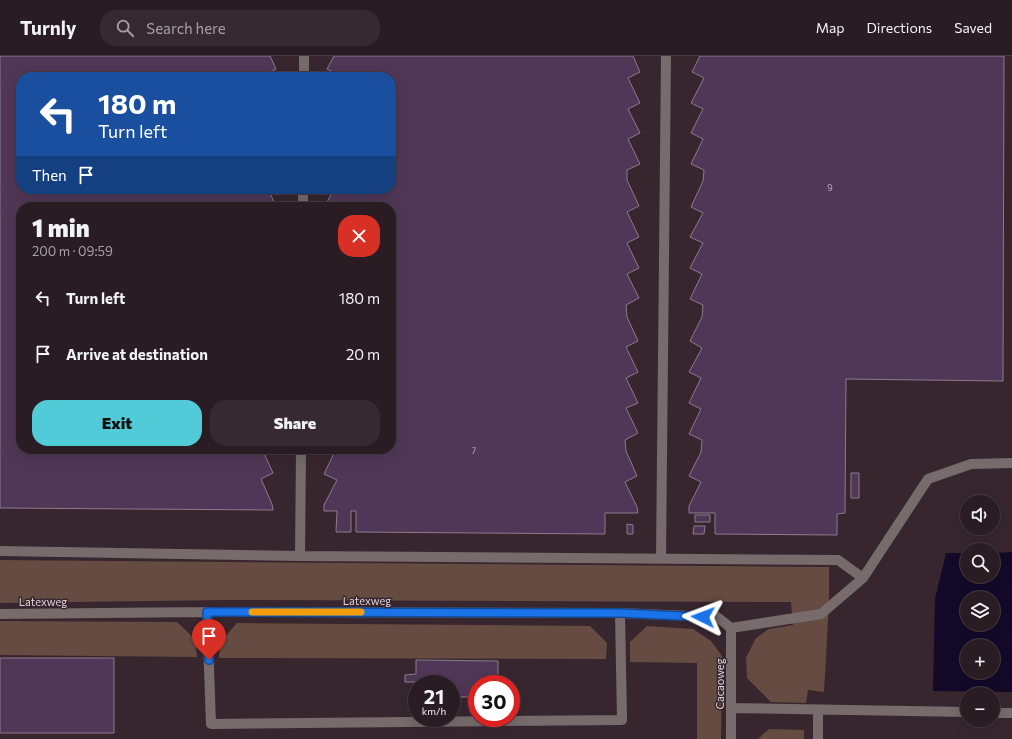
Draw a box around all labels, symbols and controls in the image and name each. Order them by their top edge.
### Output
search box [100,10,380,46]
text: Turnly [20,16,76,39]
icon: search [114,17,136,39]
text: Search here [146,19,226,37]
text: Map [816,19,845,36]
text: Directions [867,19,932,36]
text: Saved [954,19,992,36]
text: 180 m [98,86,176,120]
icon: left [32,88,84,140]
text: Turn left [98,120,167,142]
icon: arrive [75,164,97,186]
text: Then [32,166,67,184]
house number: 9 [827,182,833,193]
text: 1 min [32,213,90,242]
button: close [338,215,380,257]
text: 200 m · 09:59 [32,243,113,259]
icon: left [32,287,54,309]
text: Turn left [66,289,125,307]
text: 180 m [339,289,380,307]
icon: arrive [32,343,54,365]
text: Arrive at destination [66,345,208,363]
text: 20 m [346,345,380,363]
button: Exit [32,400,202,446]
button: Share [210,400,380,446]
house number: 7 [472,445,477,456]
map controls [960,495,1000,727]
button: sound [960,495,1000,535]
button: search [960,543,1000,583]
button: layers [960,591,1000,631]
street label: Latexweg [343,594,391,607]
street label: Latexweg [19,595,67,608]
position arrow [682,596,724,638]
pin [192,619,226,660]
icon: arrive [198,625,220,647]
button: + [960,639,1000,679]
street label: Cacaoweg [713,658,726,710]
speed limit sign: 30 [468,675,520,727]
text: 21 [424,684,444,708]
button: − [960,687,1000,727]
text: km/h [422,705,446,717]

